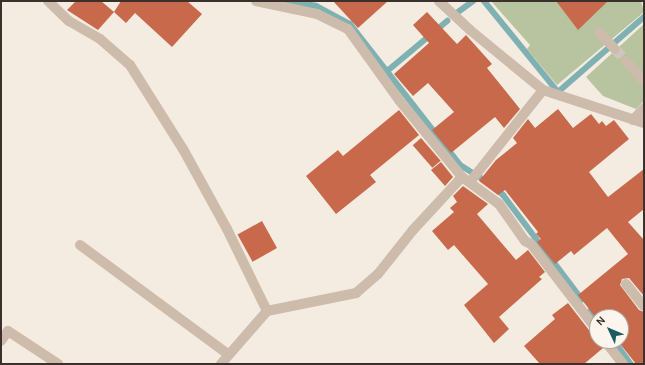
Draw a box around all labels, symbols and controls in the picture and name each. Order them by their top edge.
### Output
north arrow [589,309,629,349]
text: N [593,314,608,328]

